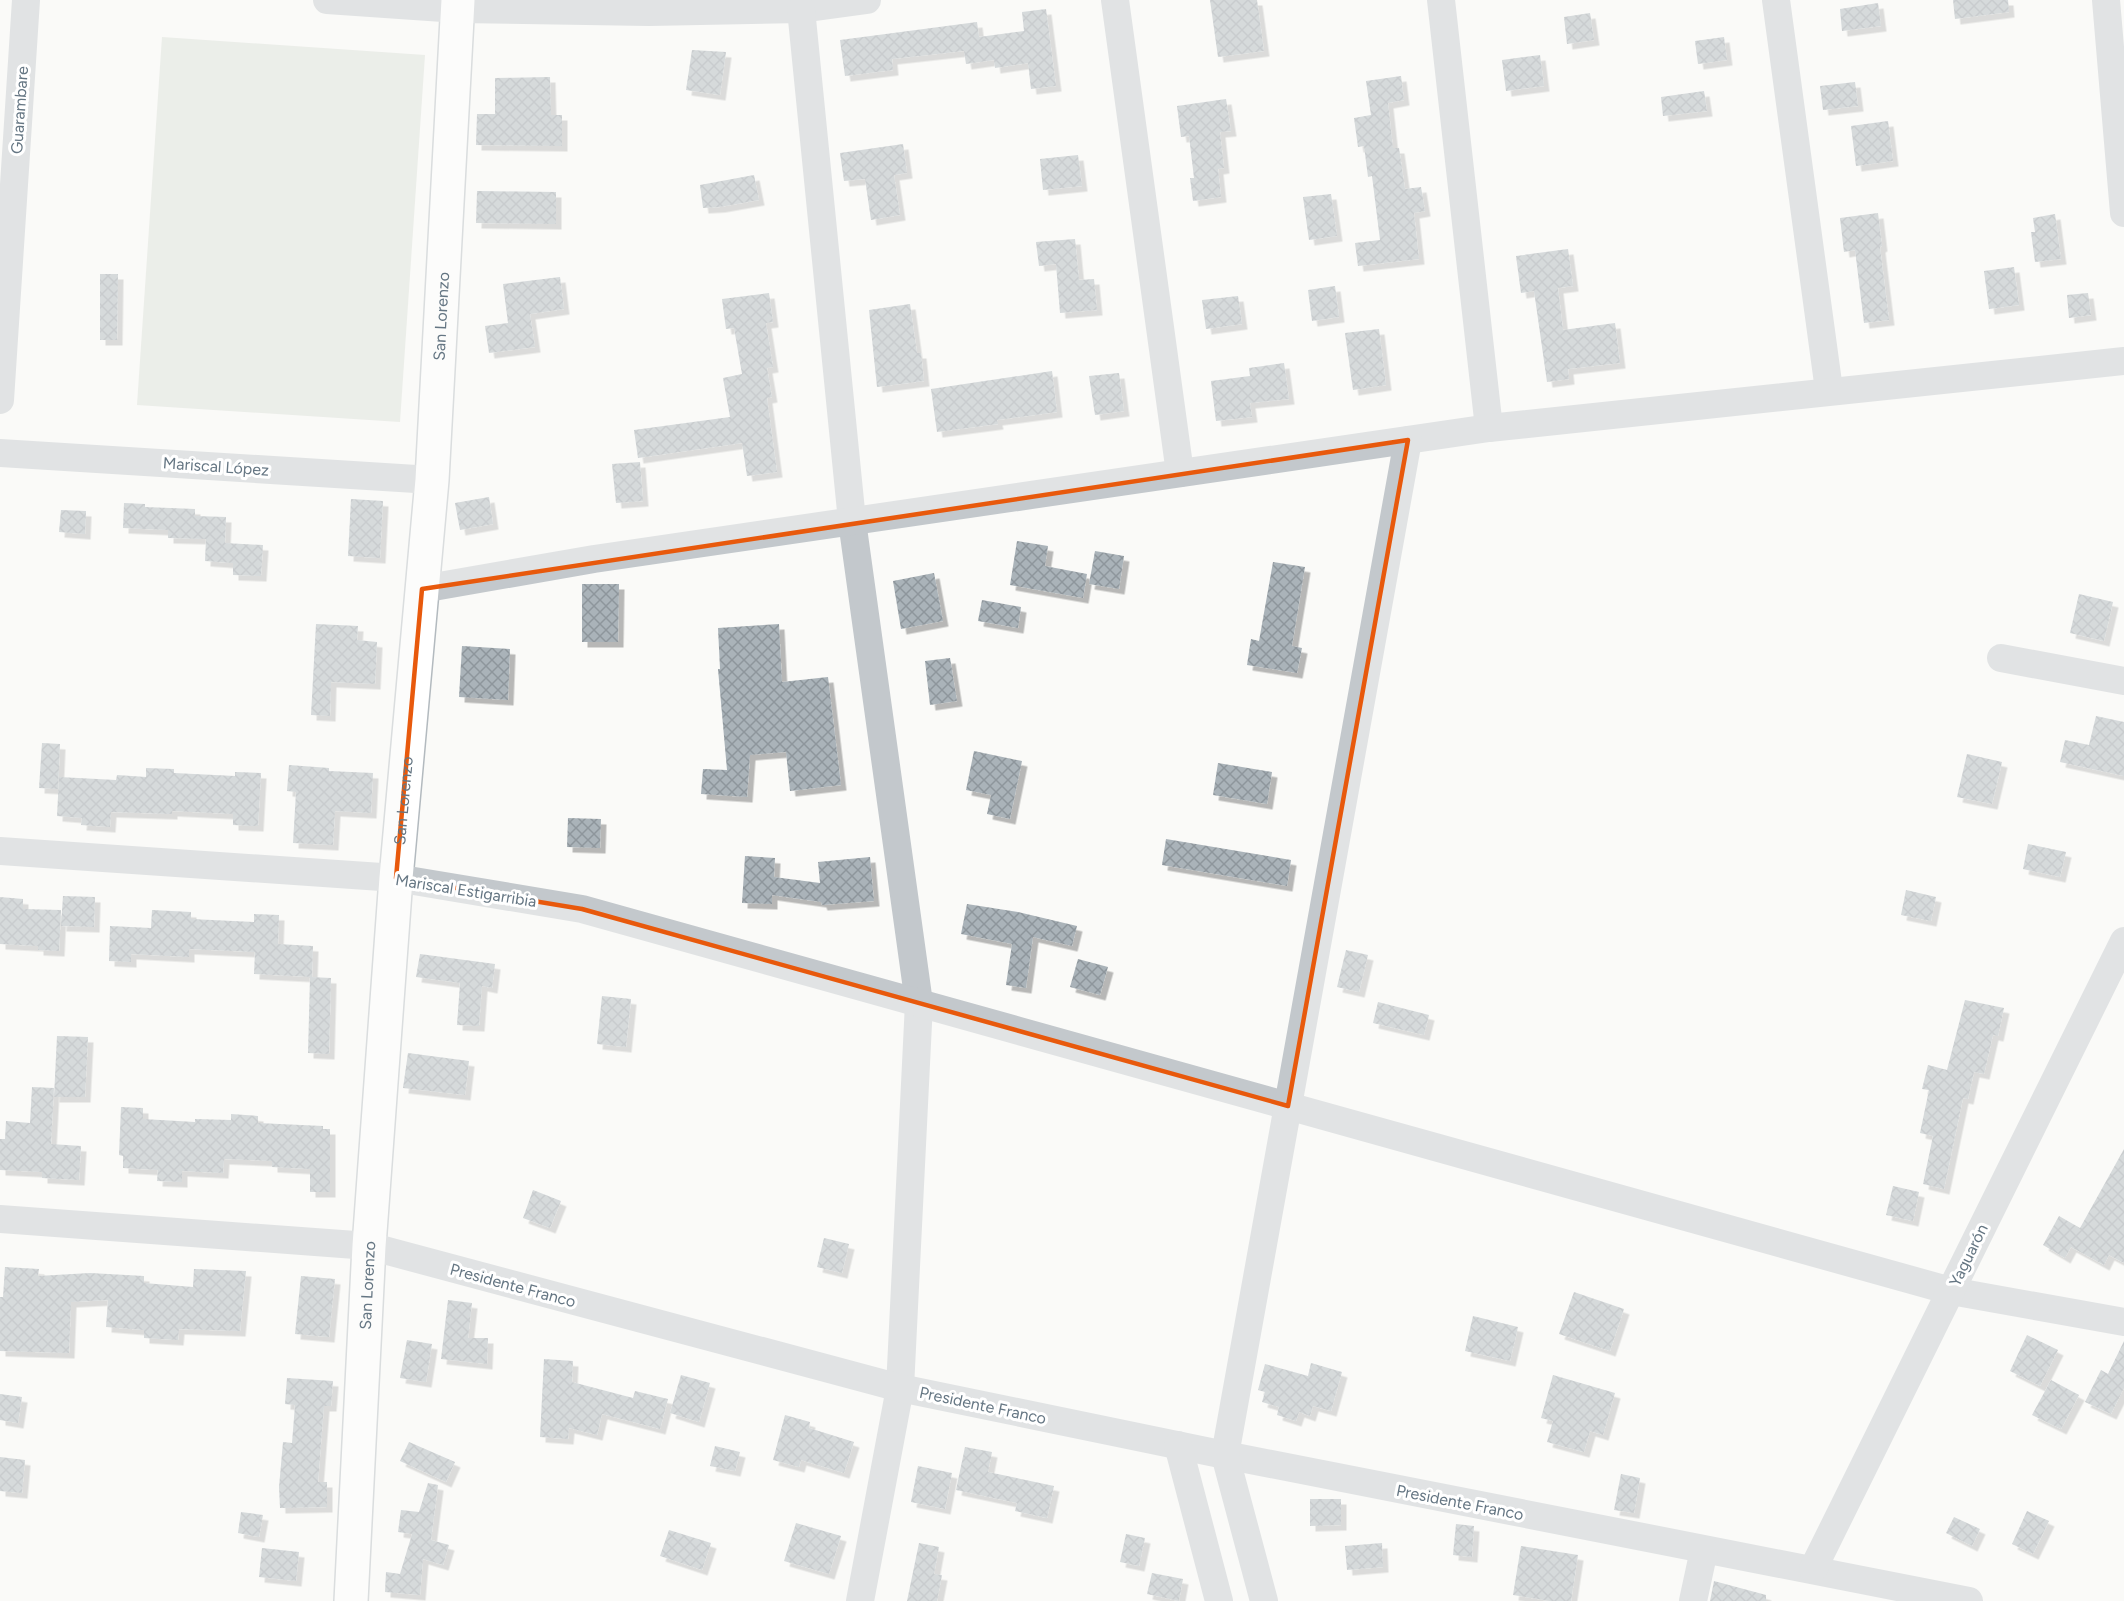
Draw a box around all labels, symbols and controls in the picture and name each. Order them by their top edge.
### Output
street label: Guarambare [7,65,32,155]
street label: San Lorenzo [429,272,453,361]
street label: Mariscal López [162,453,270,480]
street label: San Lorenzo [390,756,417,846]
street label: Mariscal Estigarribia [394,870,538,911]
street label: Yaguarón [1945,1221,1992,1289]
street label: San Lorenzo [356,1240,379,1330]
street label: Presidente Franco [448,1260,578,1311]
street label: Presidente Franco [918,1383,1048,1428]
street label: Presidente Franco [1395,1481,1525,1524]

